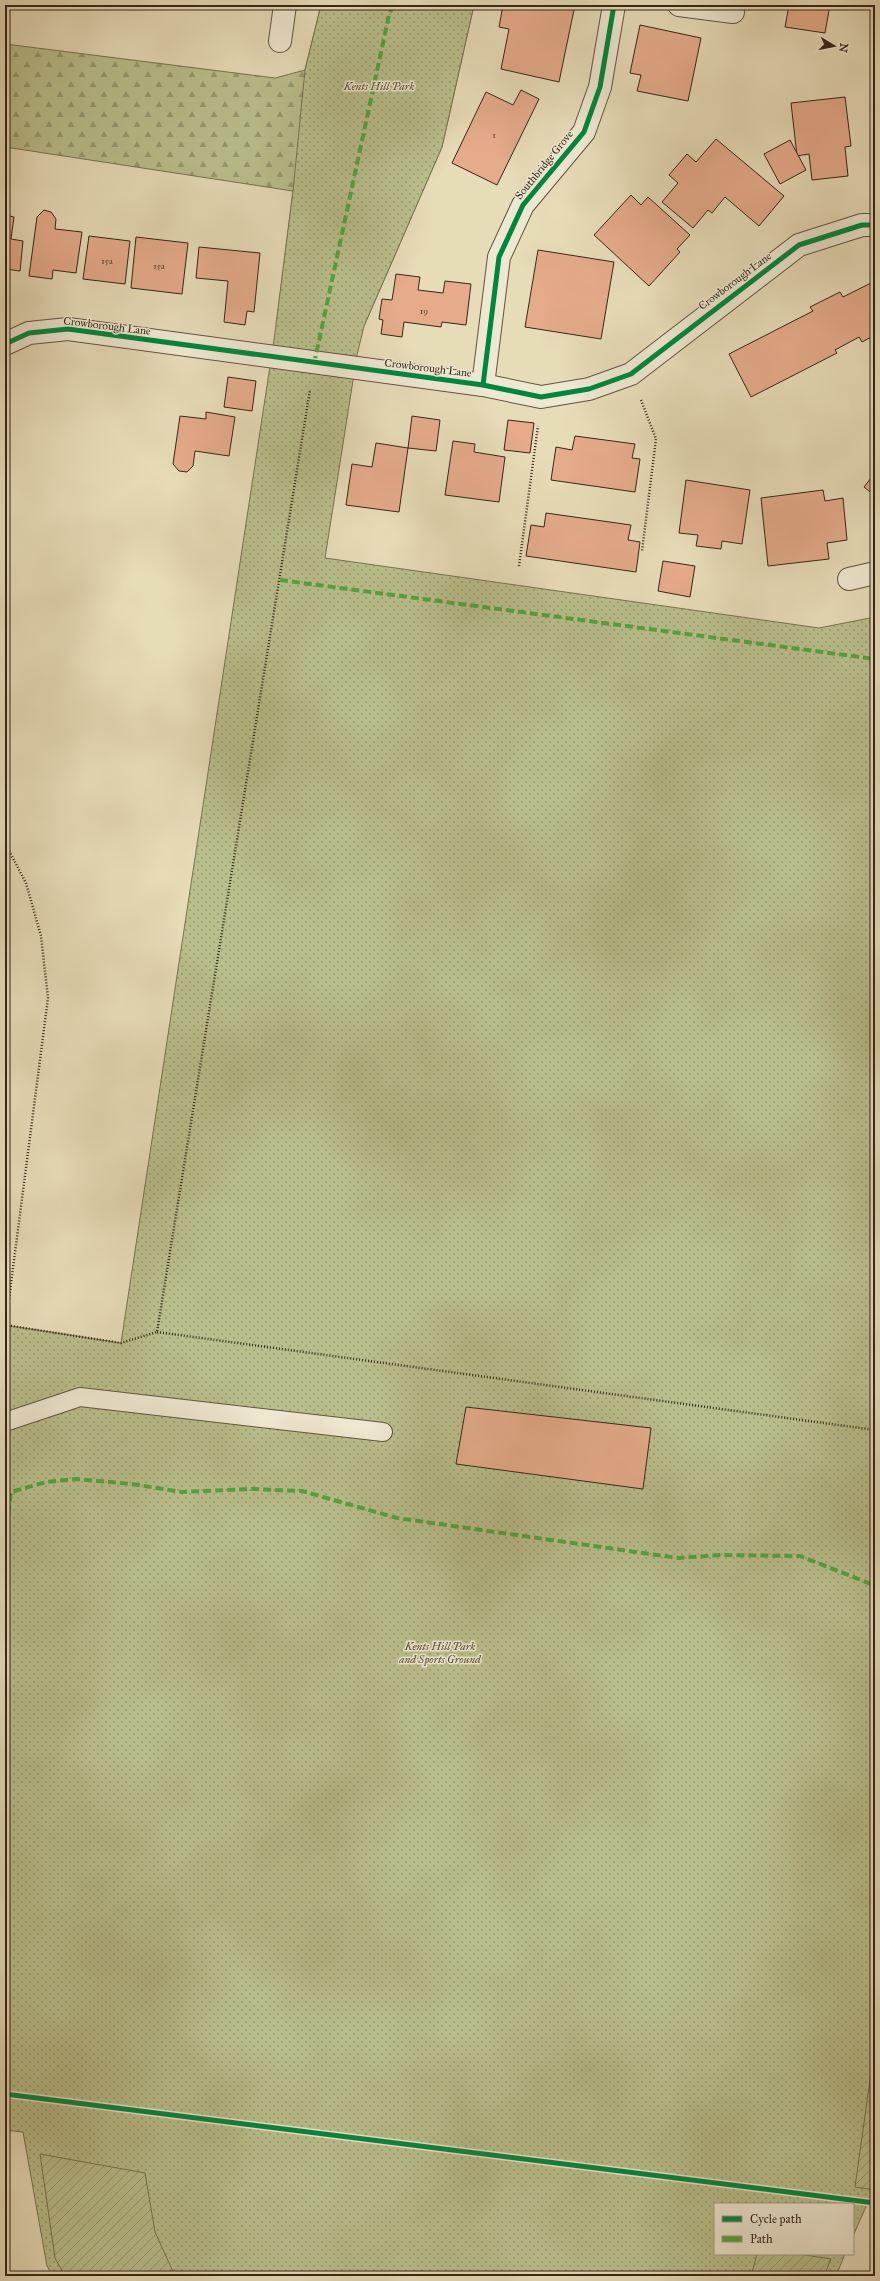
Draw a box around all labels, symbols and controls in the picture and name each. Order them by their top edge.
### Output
north arrow [814,26,854,66]
text: N [836,42,851,54]
park label: Kents Hill Park [343,80,414,93]
street label: Southbridge Grove [512,127,576,202]
house number: 1 [492,129,496,140]
street label: Crowborough Lane [696,249,774,313]
house number: 15a [101,255,113,266]
house number: 15a [153,260,165,271]
house number: 19 [420,305,428,316]
street label: Crowborough Lane [63,314,152,338]
street label: Crowborough Lane [384,356,473,380]
park label: Kents Hill Park and Sports Ground [398,1640,482,1667]
legend [714,2203,854,2255]
text: Cycle path [750,2212,802,2226]
text: Path [750,2232,773,2246]

